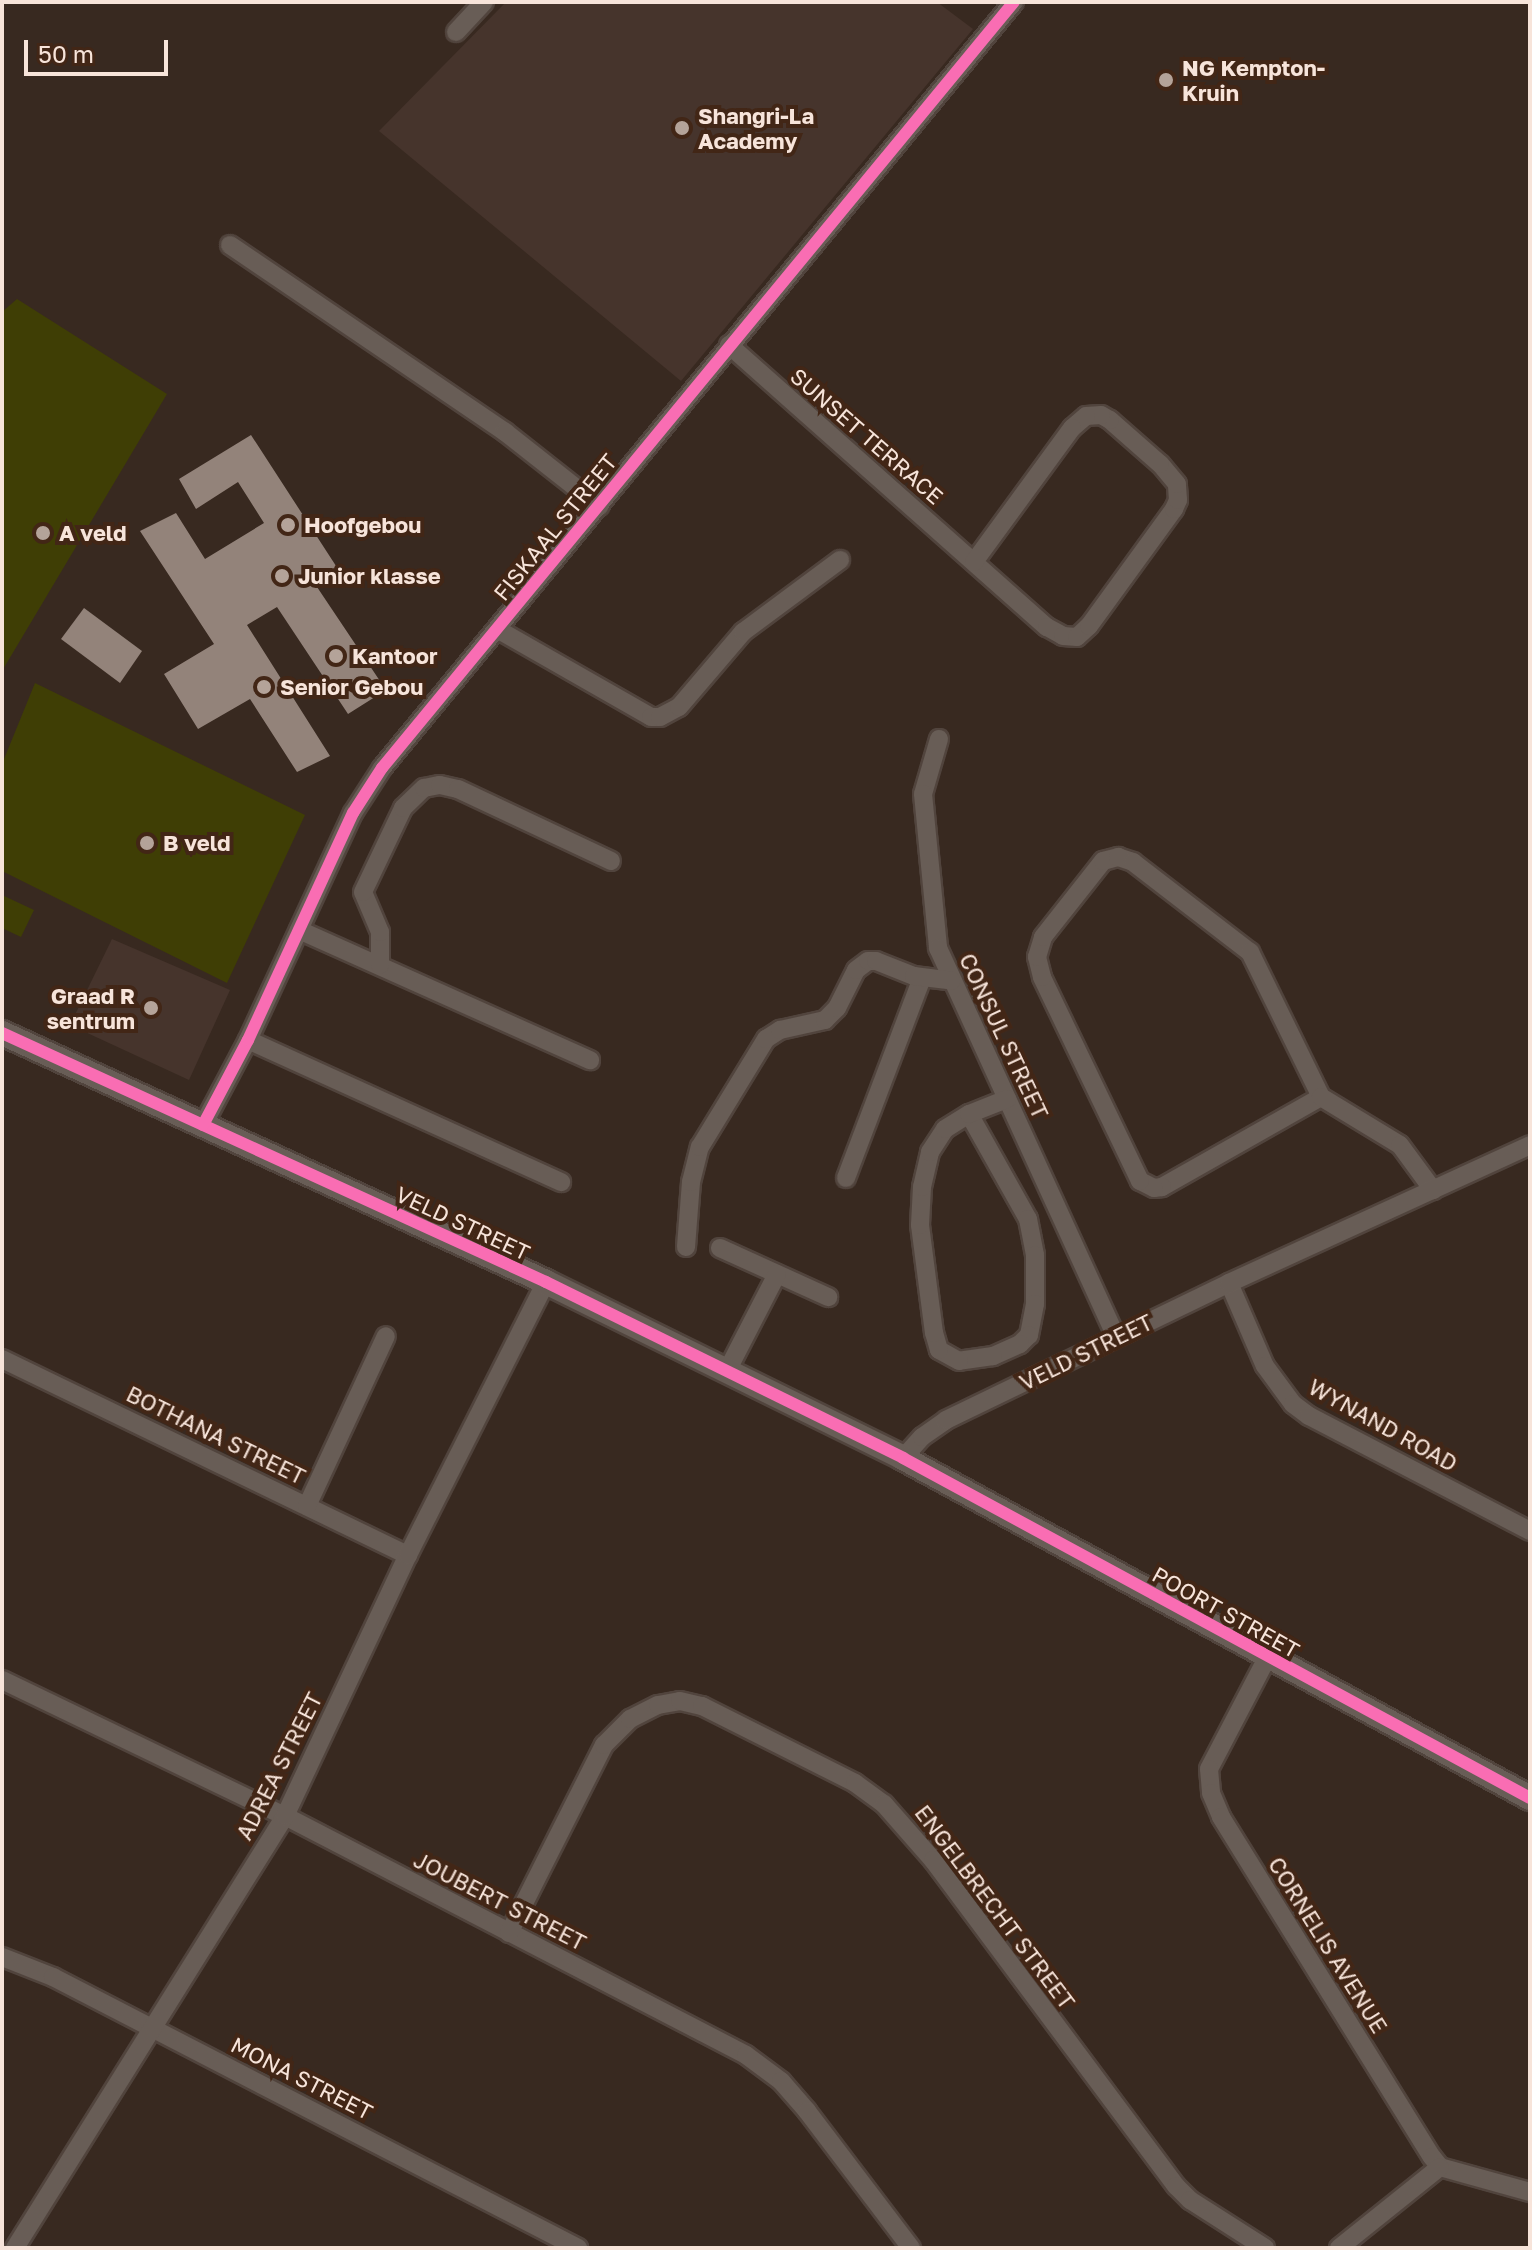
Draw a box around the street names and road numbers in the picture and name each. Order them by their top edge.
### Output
street label: SUNSET TERRACE [785,363,949,509]
street label: FISKAAL STREET [488,448,622,606]
street label: CONSUL STREET [954,949,1054,1123]
street label: VELD STREET [392,1180,534,1266]
street label: VELD STREET [1015,1308,1157,1396]
street label: WYNAND ROAD [1304,1373,1462,1477]
street label: BOTHANA STREET [122,1380,310,1490]
street label: POORT STREET [1148,1561,1304,1663]
street label: ADREA STREET [230,1688,328,1844]
street label: ENGELBRECHT STREET [910,1800,1080,2014]
street label: JOUBERT STREET [409,1846,591,1956]
street label: CORNELIS AVENUE [1263,1852,1393,2038]
street label: MONA STREET [227,2031,377,2125]

